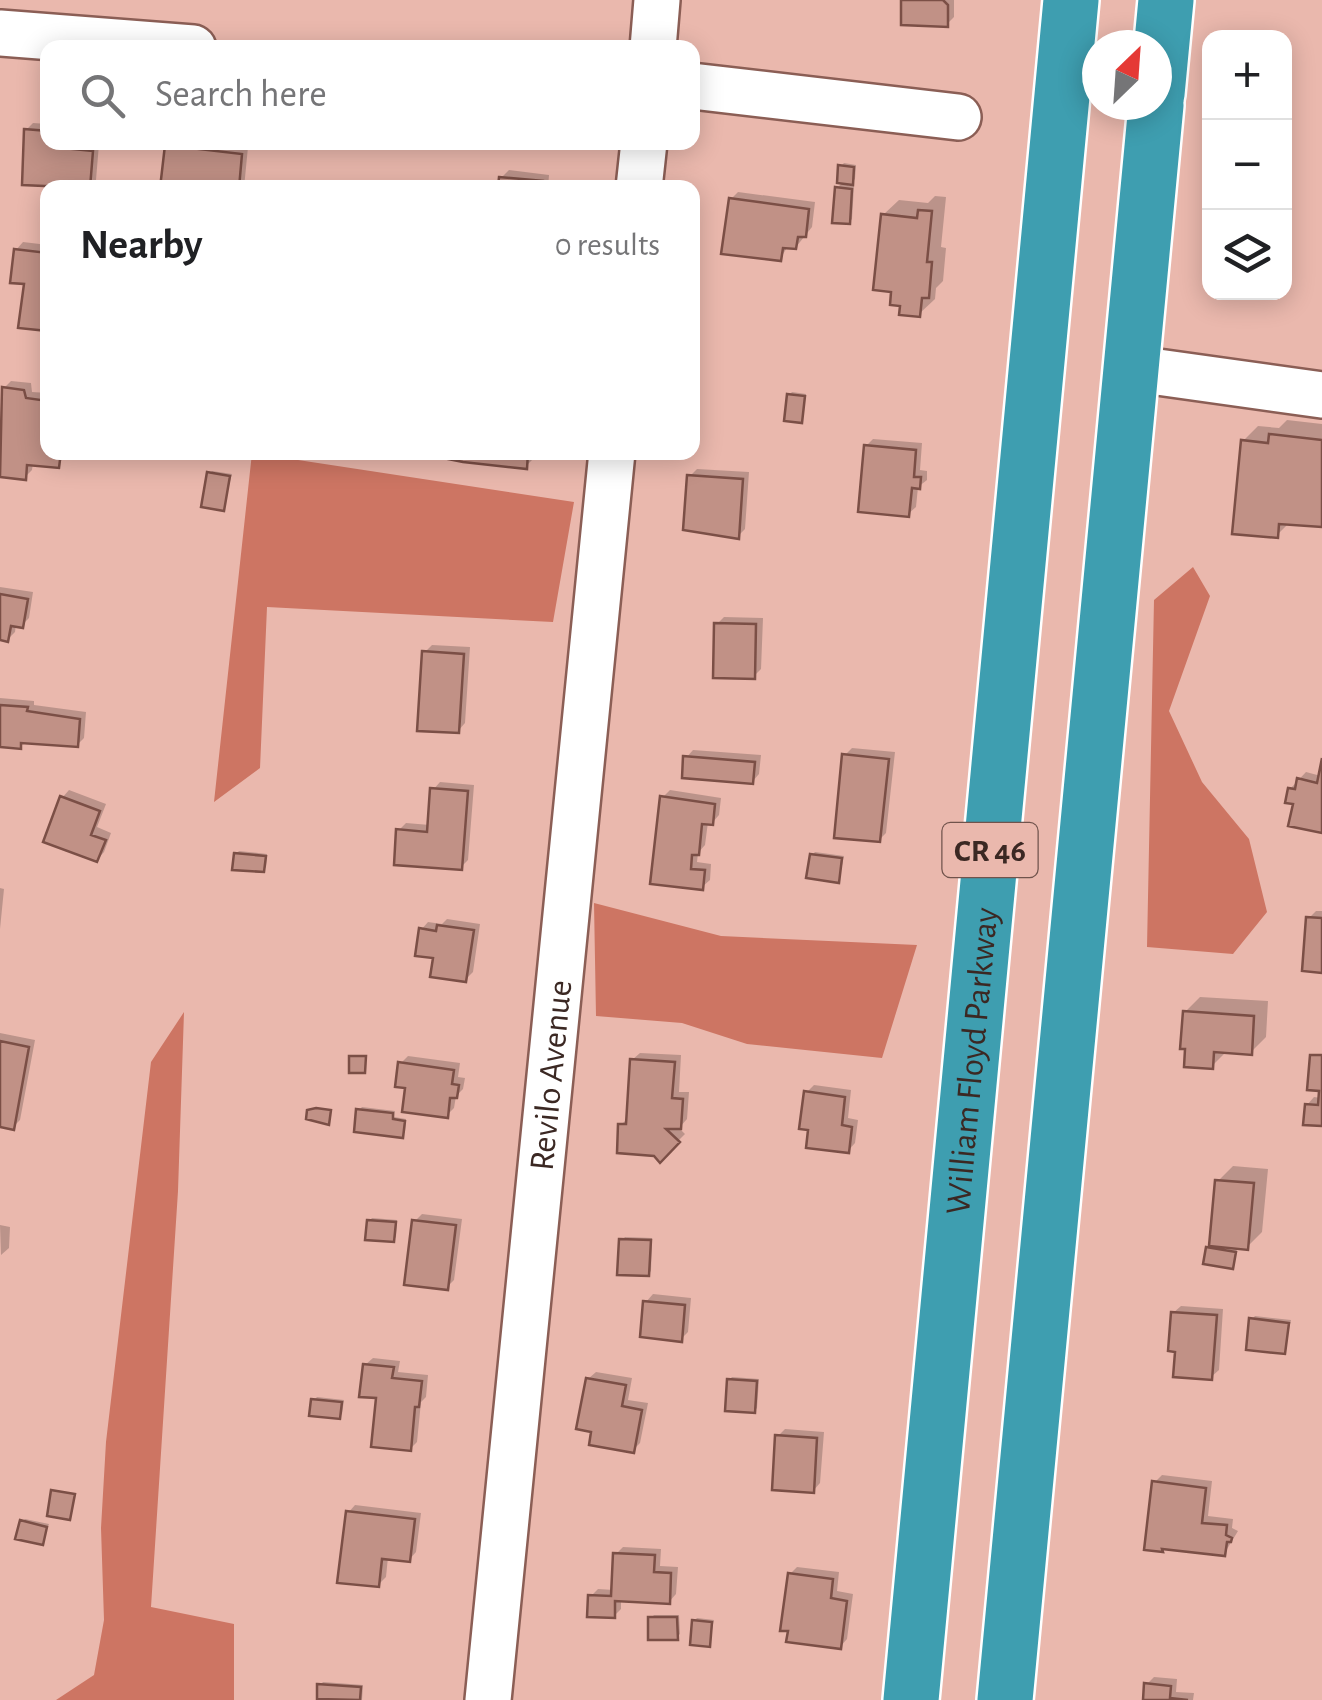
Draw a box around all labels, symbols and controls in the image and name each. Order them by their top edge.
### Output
north arrow [1082,30,1172,120]
map controls [1202,30,1292,300]
button: + [1202,30,1292,120]
search box [40,40,700,150]
icon: search [75,68,130,123]
text: Search here [155,76,327,114]
button: − [1202,120,1292,210]
button: layers [1202,210,1292,300]
text: Nearby [80,224,203,266]
text: 0 results [555,229,660,261]
road number: CR 46 [942,823,1038,877]
street label: William Floyd Parkway [941,906,1005,1216]
street label: Revilo Avenue [525,978,578,1172]

